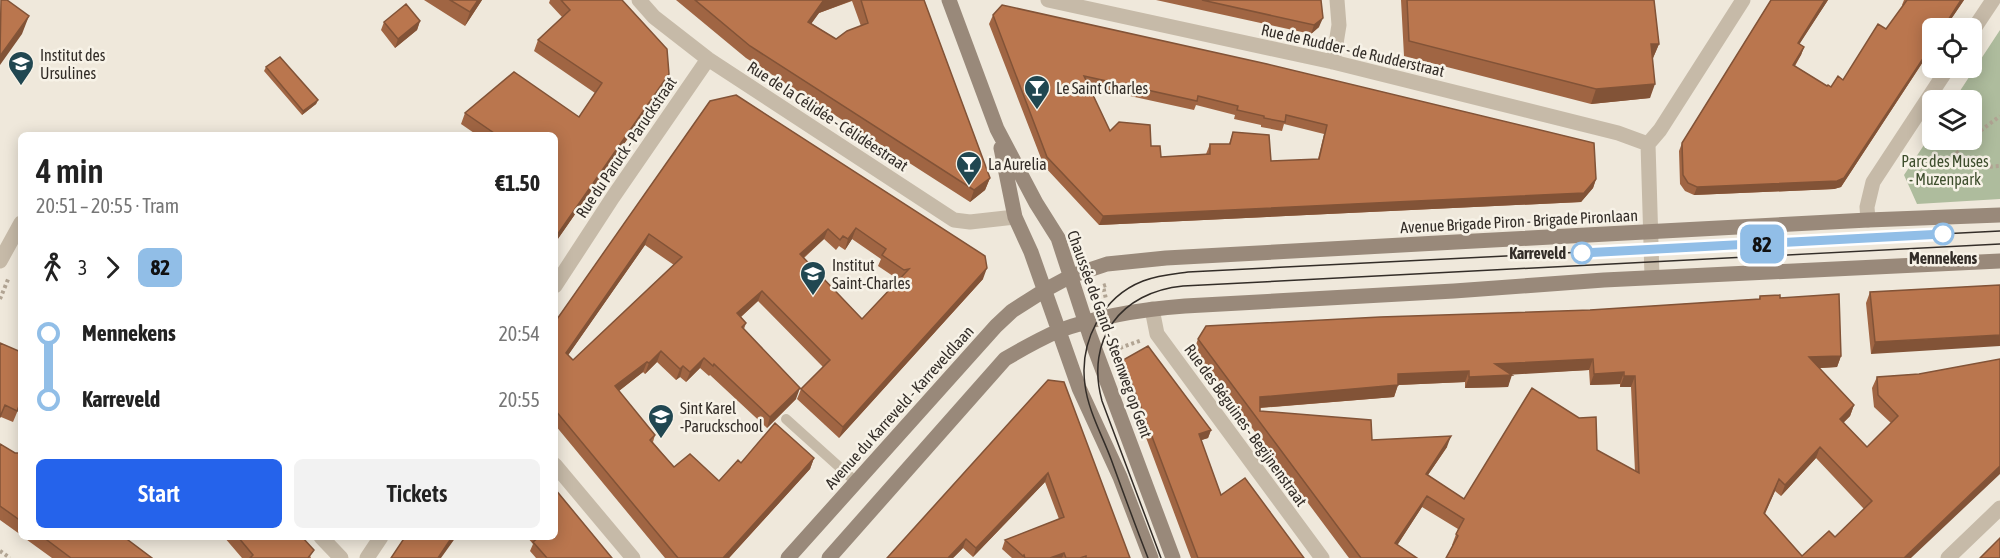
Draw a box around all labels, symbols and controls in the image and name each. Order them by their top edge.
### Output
map controls [1922,18,1982,150]
button: locate [1922,18,1982,78]
street label: Rue de Rudder - de Rudderstraat [1260,20,1447,80]
place label: Institut des Ursulines [40,46,106,82]
school or university icon: Institut des Ursulines [6,49,36,87]
street label: Rue de la Célidée - Célidéestraat [744,57,912,175]
street label: Rue du Paruck - Paruckstraat [572,73,680,221]
bar icon: Le Saint Charles [1022,73,1052,111]
place label: Le Saint Charles [1056,79,1149,97]
button: layers [1922,90,1982,150]
bar icon: La Aurelia [954,149,984,187]
text: 4 min [36,152,103,190]
park label: Parc des Muses - Muzenpark [1901,152,1989,189]
place label: La Aurelia [988,155,1047,173]
text: €1.50 [495,170,540,196]
text: 20:51 – 20:55 · Tram [36,194,179,217]
street label: Avenue Brigade Piron - Brigade Pironlaan [1400,206,1638,237]
marker: Mennekens [1932,223,1954,245]
line badge: 82 [1735,224,1789,264]
street label: Chaussée de Gand - Steenweg op Gent [1063,228,1156,441]
text: 82 [1752,232,1772,256]
marker: Karreveld [1571,242,1593,264]
place label: Karreveld [1509,244,1566,262]
place label: Mennekens [1909,249,1977,267]
icon: walk [36,251,69,284]
icon: forward [96,251,129,284]
text: 82 [150,255,170,279]
text: 3 [78,256,87,279]
place label: Institut Saint-Charles [832,256,911,292]
school or university icon: Institut Saint-Charles [798,259,828,297]
text: Mennekens [82,320,176,346]
text: 20:54 [498,322,540,345]
street label: Avenue du Karreveld - Karreveldlaan [821,322,977,492]
street label: Rue des Béguines - Begijnenstraat [1180,340,1311,511]
text: Karreveld [82,386,160,412]
text: 20:55 [498,388,540,411]
place label: Sint Karel -Paruckschool [680,399,764,435]
school or university icon: Sint Karel -Paruckschool [646,402,676,440]
button: Start [36,459,282,528]
button: Tickets [294,459,540,528]

